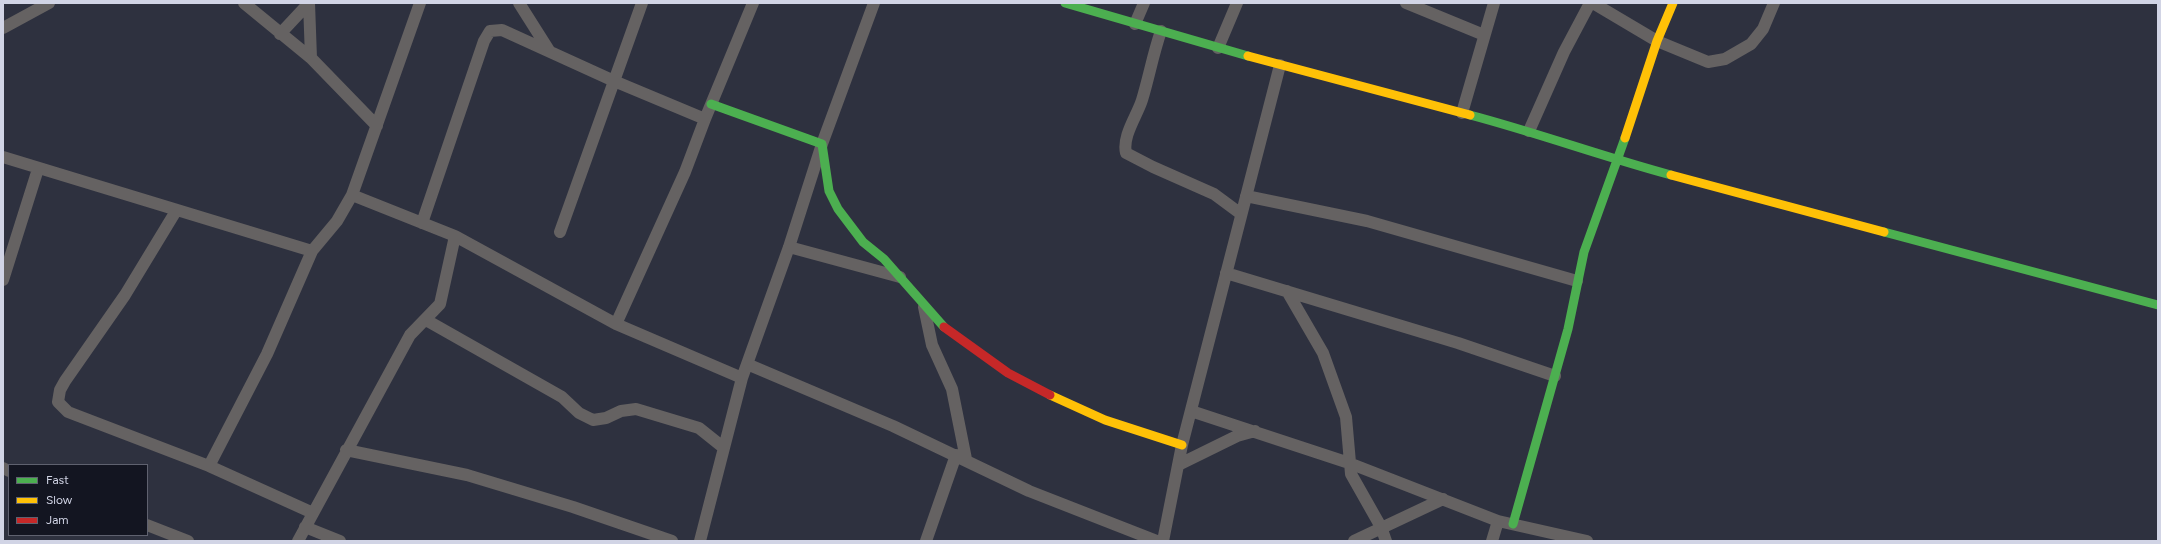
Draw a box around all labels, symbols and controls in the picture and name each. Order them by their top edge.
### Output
legend [8,464,148,536]
text: Fast [46,473,69,487]
text: Slow [46,493,72,507]
text: Jam [46,513,69,527]

